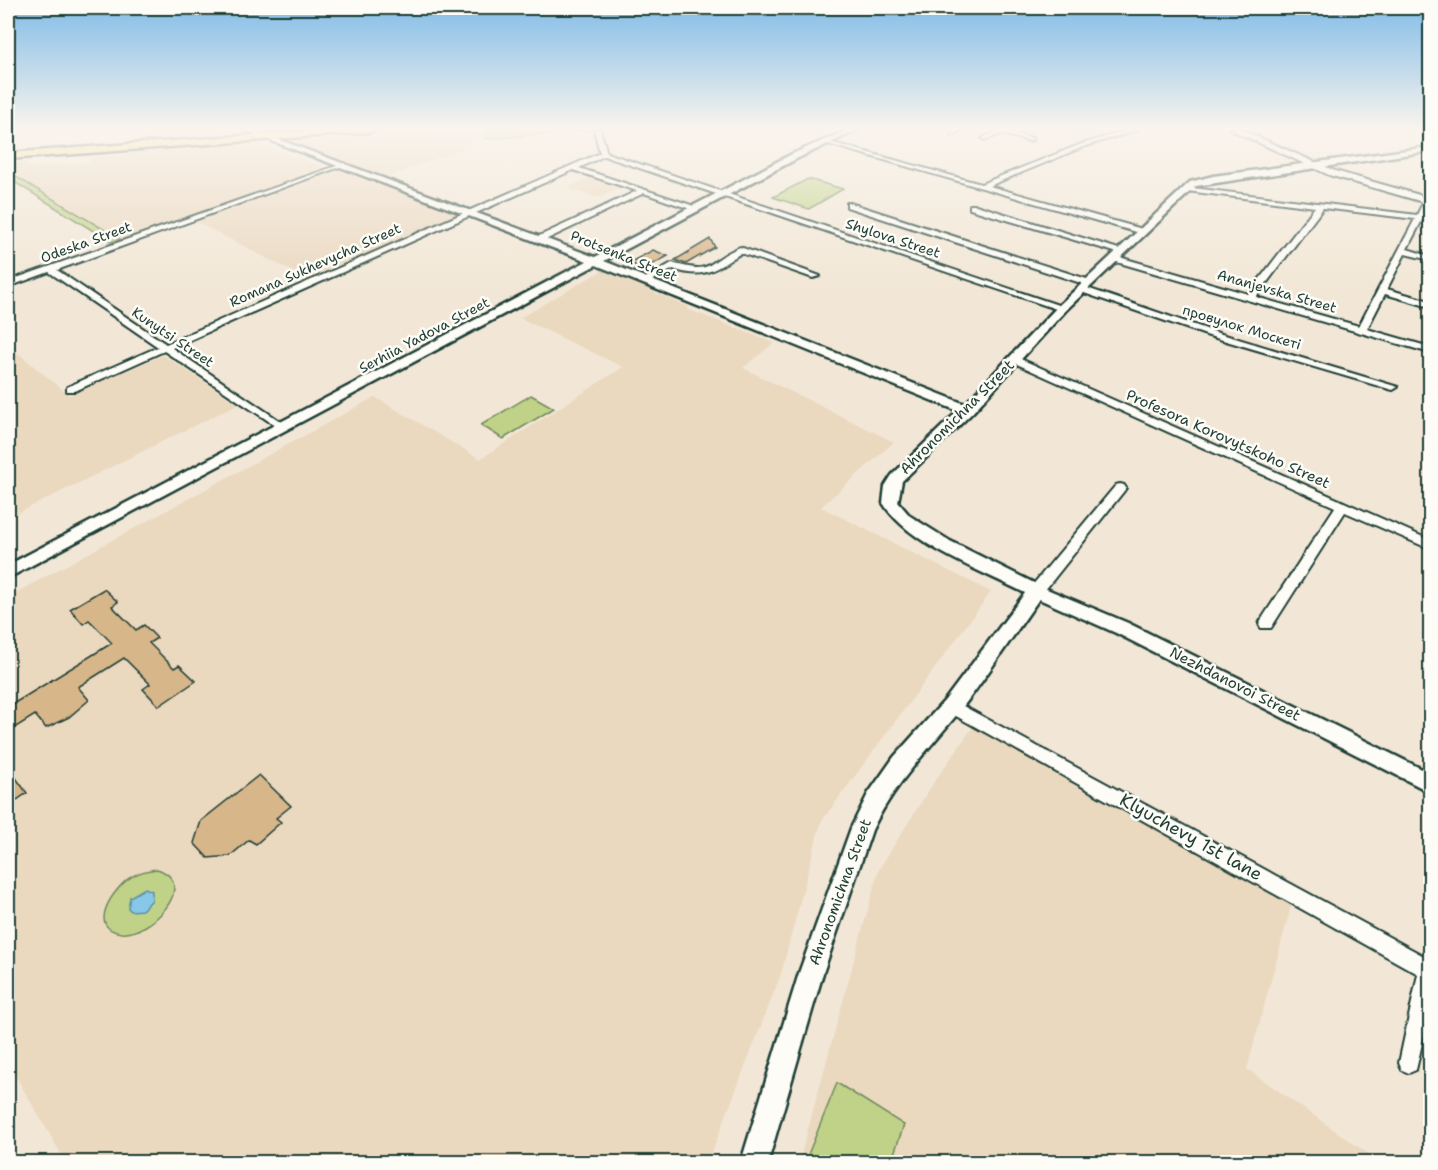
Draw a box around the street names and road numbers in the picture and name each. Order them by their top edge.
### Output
street label: Shylova Street [843,214,943,262]
street label: Odeska Street [38,217,134,267]
street label: Romana Sukhevycha Street [227,219,403,311]
street label: Protsenka Street [568,226,680,286]
street label: Ananjevska Street [1215,265,1339,317]
street label: Serhiia Yadova Street [356,293,492,377]
street label: провулок Москеті [1181,300,1303,354]
street label: Kunytsi Street [128,303,218,371]
street label: Ahronomichna Street [895,355,1019,479]
street label: Profesora Korovytskoho Street [1123,385,1333,493]
street label: Nezhdanovoi Street [1166,642,1304,726]
street label: Klyuchevy 1st lane [1115,788,1267,886]
street label: Ahronomichna Street [804,816,876,968]

